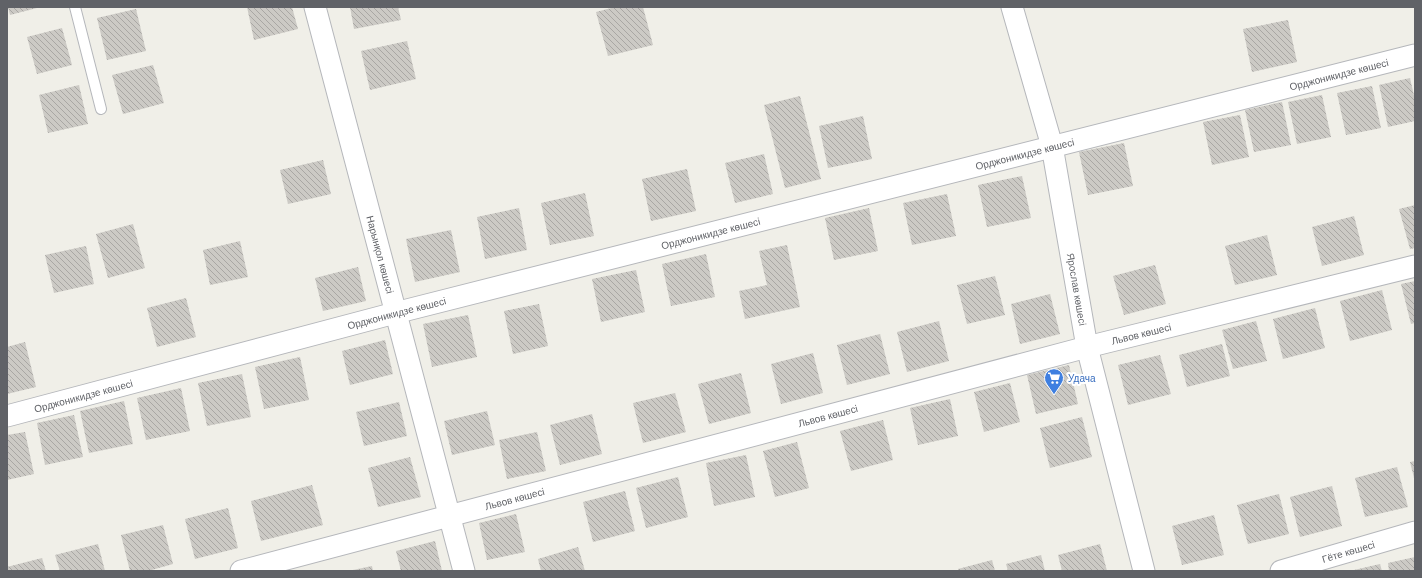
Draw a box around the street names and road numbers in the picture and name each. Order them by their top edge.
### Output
street label: Орджоникидзе көшесі [1288,55,1390,93]
street label: Орджоникидзе көшесі [974,135,1076,172]
street label: Нарынқол көшесі [364,214,397,295]
street label: Орджоникидзе көшесі [660,214,761,252]
street label: Ярослав көшесі [1064,252,1090,327]
street label: Орджоникидзе көшесі [346,294,447,332]
street label: Львов көшесі [1110,320,1173,347]
street label: Орджоникидзе көшесі [33,376,134,415]
street label: Львов көшесі [796,402,859,430]
street label: Львов көшесі [483,484,546,513]
street label: Гёте көшесі [1320,538,1376,565]

